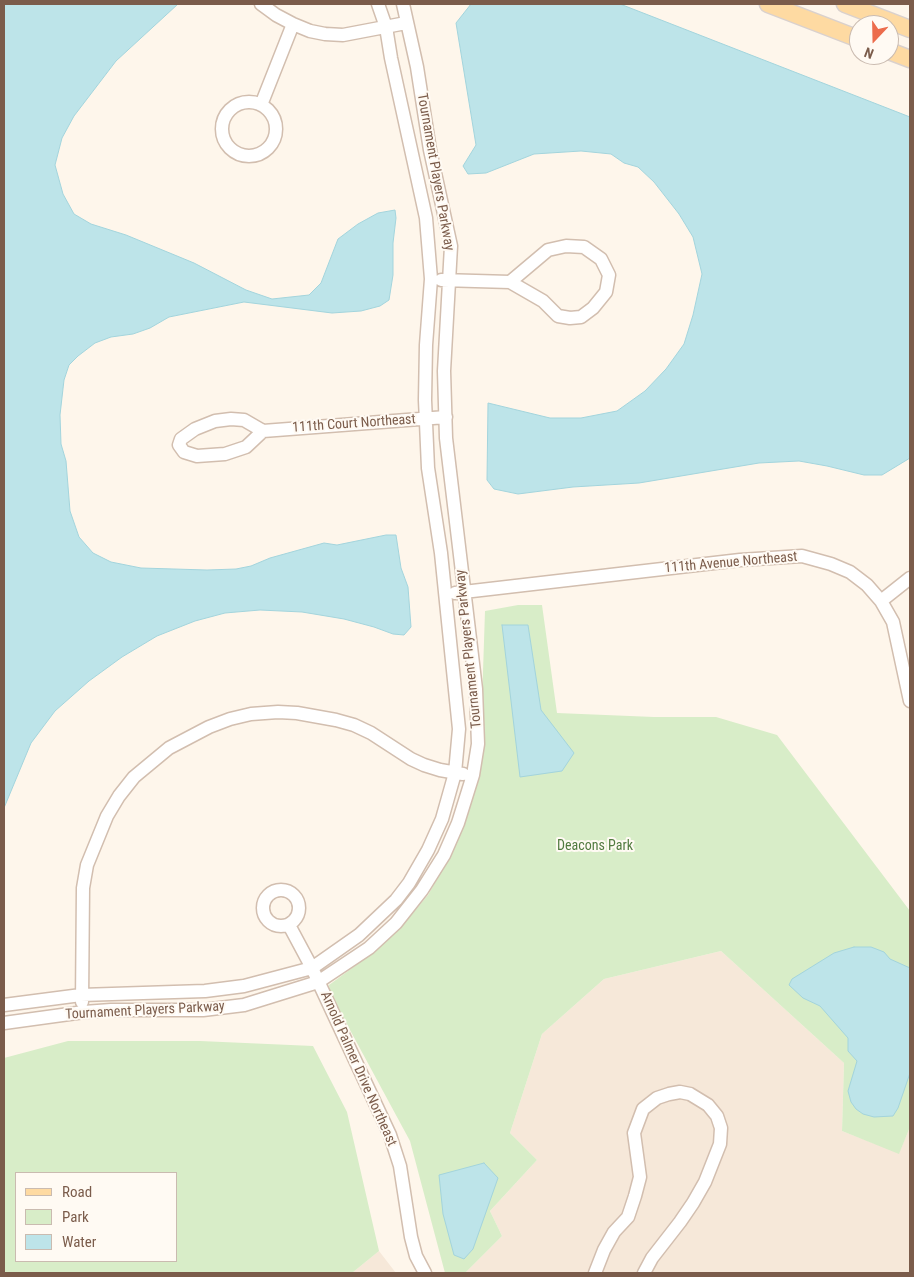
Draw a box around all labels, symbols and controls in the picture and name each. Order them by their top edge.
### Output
north arrow [849,15,899,65]
text: N [862,44,876,62]
street label: Tournament Players Parkway [413,92,457,252]
street label: 111th Court Northeast [292,411,416,437]
street label: 111th Avenue Northeast [664,549,798,577]
street label: Tournament Players Parkway [452,569,486,729]
park label: Deacons Park [557,838,633,854]
street label: Arnold Palmer Drive Northeast [316,989,400,1149]
street label: Tournament Players Parkway [65,998,225,1024]
legend [15,1172,178,1262]
text: Road [62,1183,92,1201]
text: Park [62,1208,89,1226]
text: Water [62,1233,96,1251]

